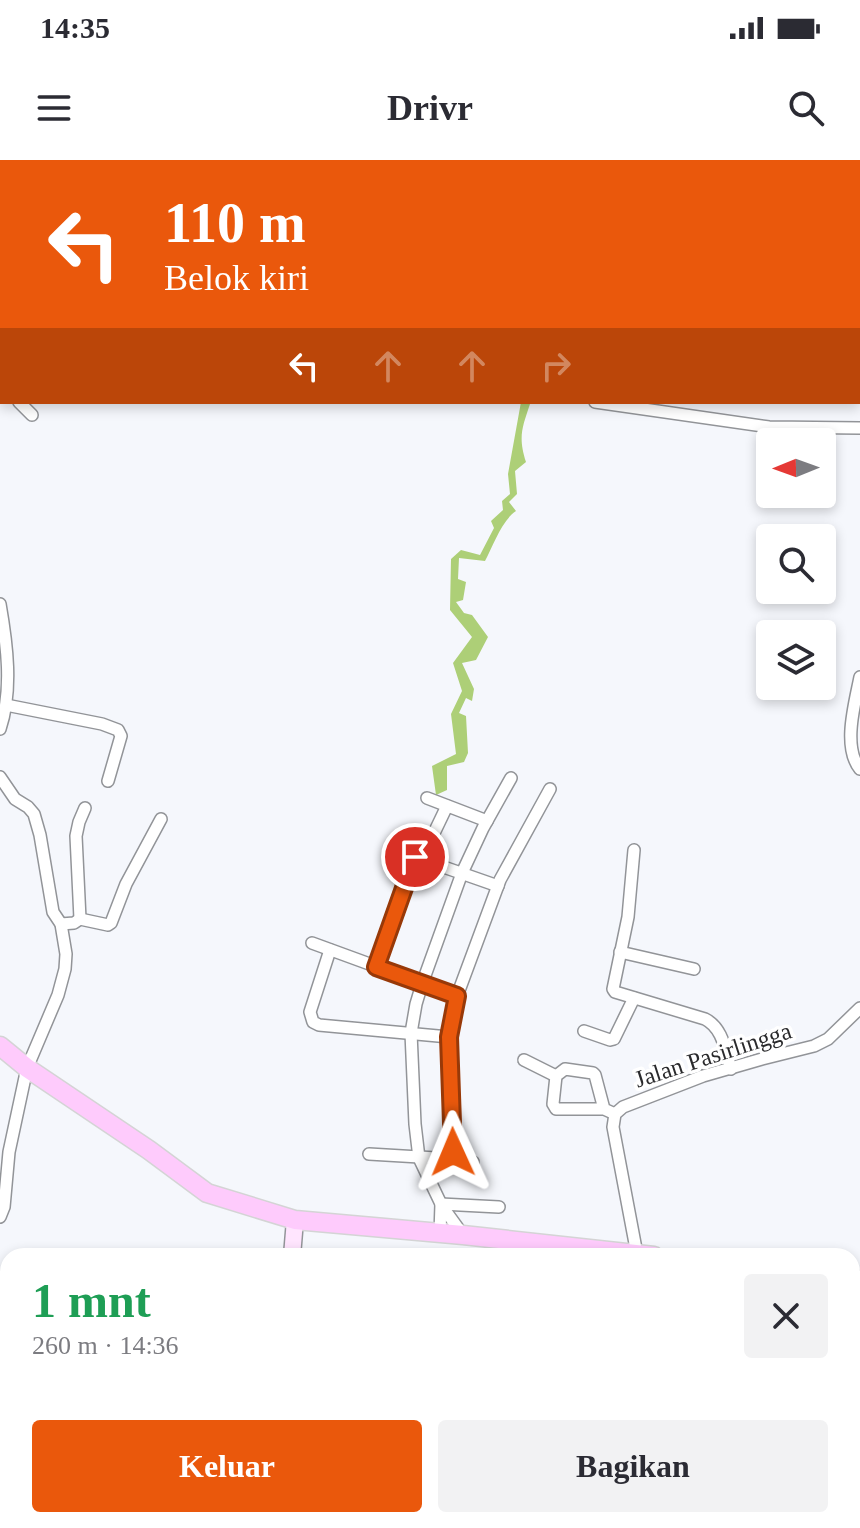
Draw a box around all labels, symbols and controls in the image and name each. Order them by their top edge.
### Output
text: 14:35 [40,11,110,44]
icon: menu [32,86,76,130]
icon: search [784,86,828,130]
text: Drivr [387,88,473,128]
icon: left [32,192,136,296]
text: 110 m [164,192,306,254]
text: Belok kiri [164,258,309,298]
icon: left [282,344,326,388]
icon: ahead [366,344,410,388]
icon: ahead [450,344,494,388]
icon: right [534,344,578,388]
north arrow [756,428,836,508]
map controls [756,428,836,700]
button: search [756,524,836,604]
button: layers [756,620,836,700]
pin [381,823,449,891]
icon: arrive [393,835,437,879]
street label: Jalan Pasirlingga [631,1017,795,1093]
position arrow [411,1110,495,1194]
text: 1 mnt [32,1274,151,1327]
button: close [744,1274,828,1358]
text: 260 m · 14:36 [32,1331,179,1360]
button: Keluar [32,1420,422,1512]
button: Bagikan [438,1420,828,1512]

